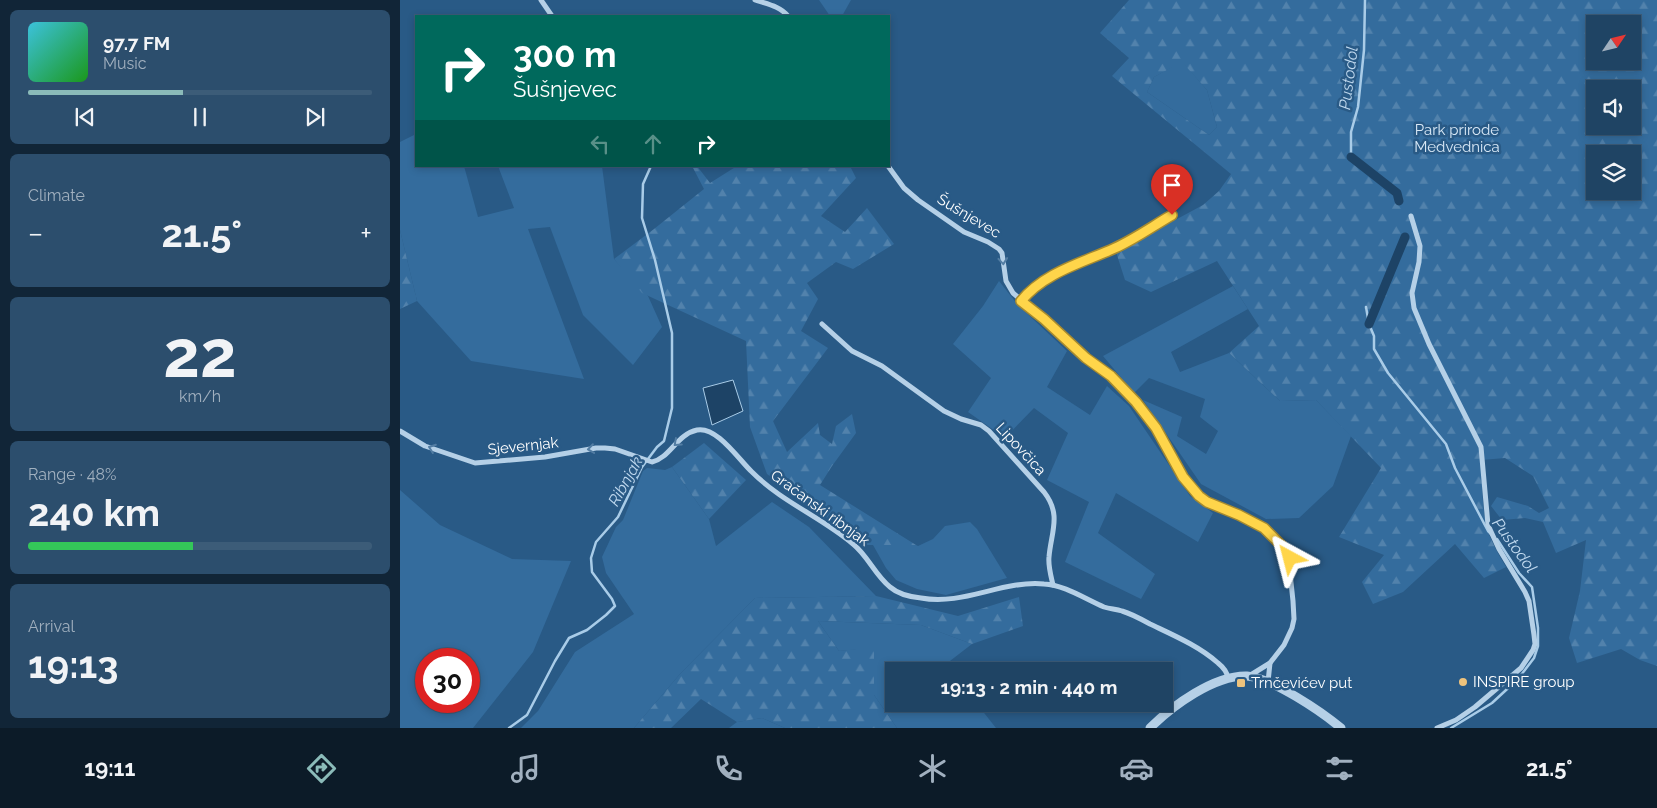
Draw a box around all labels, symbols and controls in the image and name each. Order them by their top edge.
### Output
north arrow [1586,15,1641,70]
map controls [1586,15,1641,200]
text: 97.7 FM [103,32,170,54]
text: 300 m [513,34,617,75]
icon: right [430,35,495,100]
water label: Pustodol [1335,45,1362,111]
text: Music [103,54,147,73]
text: Šušnjevec [513,76,617,102]
button: sound [1586,80,1641,135]
icon: previous [71,103,99,131]
icon: pause [186,103,214,131]
icon: next [301,103,329,131]
park label: Park prirode Medvednica [1414,121,1500,156]
icon: left [586,130,614,158]
icon: ahead [639,130,667,158]
icon: right [692,130,720,158]
button: layers [1586,145,1641,200]
pin [1151,164,1193,215]
icon: arrive [1158,171,1186,199]
text: Climate [28,186,85,205]
street label: Šušnjevec [934,189,1004,242]
text: 21.5° [161,211,242,256]
text: − [28,217,43,250]
text: + [360,217,372,250]
one-way arrow [997,257,1008,265]
text: 22 [163,316,237,392]
text: km/h [179,387,221,406]
street label: Lipovčica [992,419,1050,479]
street label: Sjevernjak [487,433,559,459]
one-way arrow [674,437,683,446]
one-way arrow [587,443,595,454]
one-way arrow [428,444,437,454]
water label: Ribnjak [604,453,647,509]
text: Range · 48% [28,465,117,484]
street label: Gračanski ribnjak [767,466,873,550]
text: 240 km [28,490,160,535]
water label: Pustodol [1488,514,1541,576]
position arrow [1263,531,1315,583]
text: Arrival [28,617,75,636]
text: 19:13 [28,642,119,687]
speed limit sign: 30 [415,648,480,713]
place label: INSPIRE group [1473,673,1575,691]
place label: Trnčevićev put [1251,674,1352,692]
text: 19:13 · 2 min · 440 m [941,676,1117,698]
marker: INSPIRE group [1457,676,1469,688]
marker: Trnčevićev put [1235,677,1247,689]
icon: directions [304,751,339,786]
icon: music [508,751,543,786]
icon: phone [711,751,746,786]
icon: climate [915,751,950,786]
icon: car [1119,751,1154,786]
icon: filters [1322,751,1357,786]
text: 19:11 [84,755,135,781]
text: 21.5° [1526,755,1573,781]

